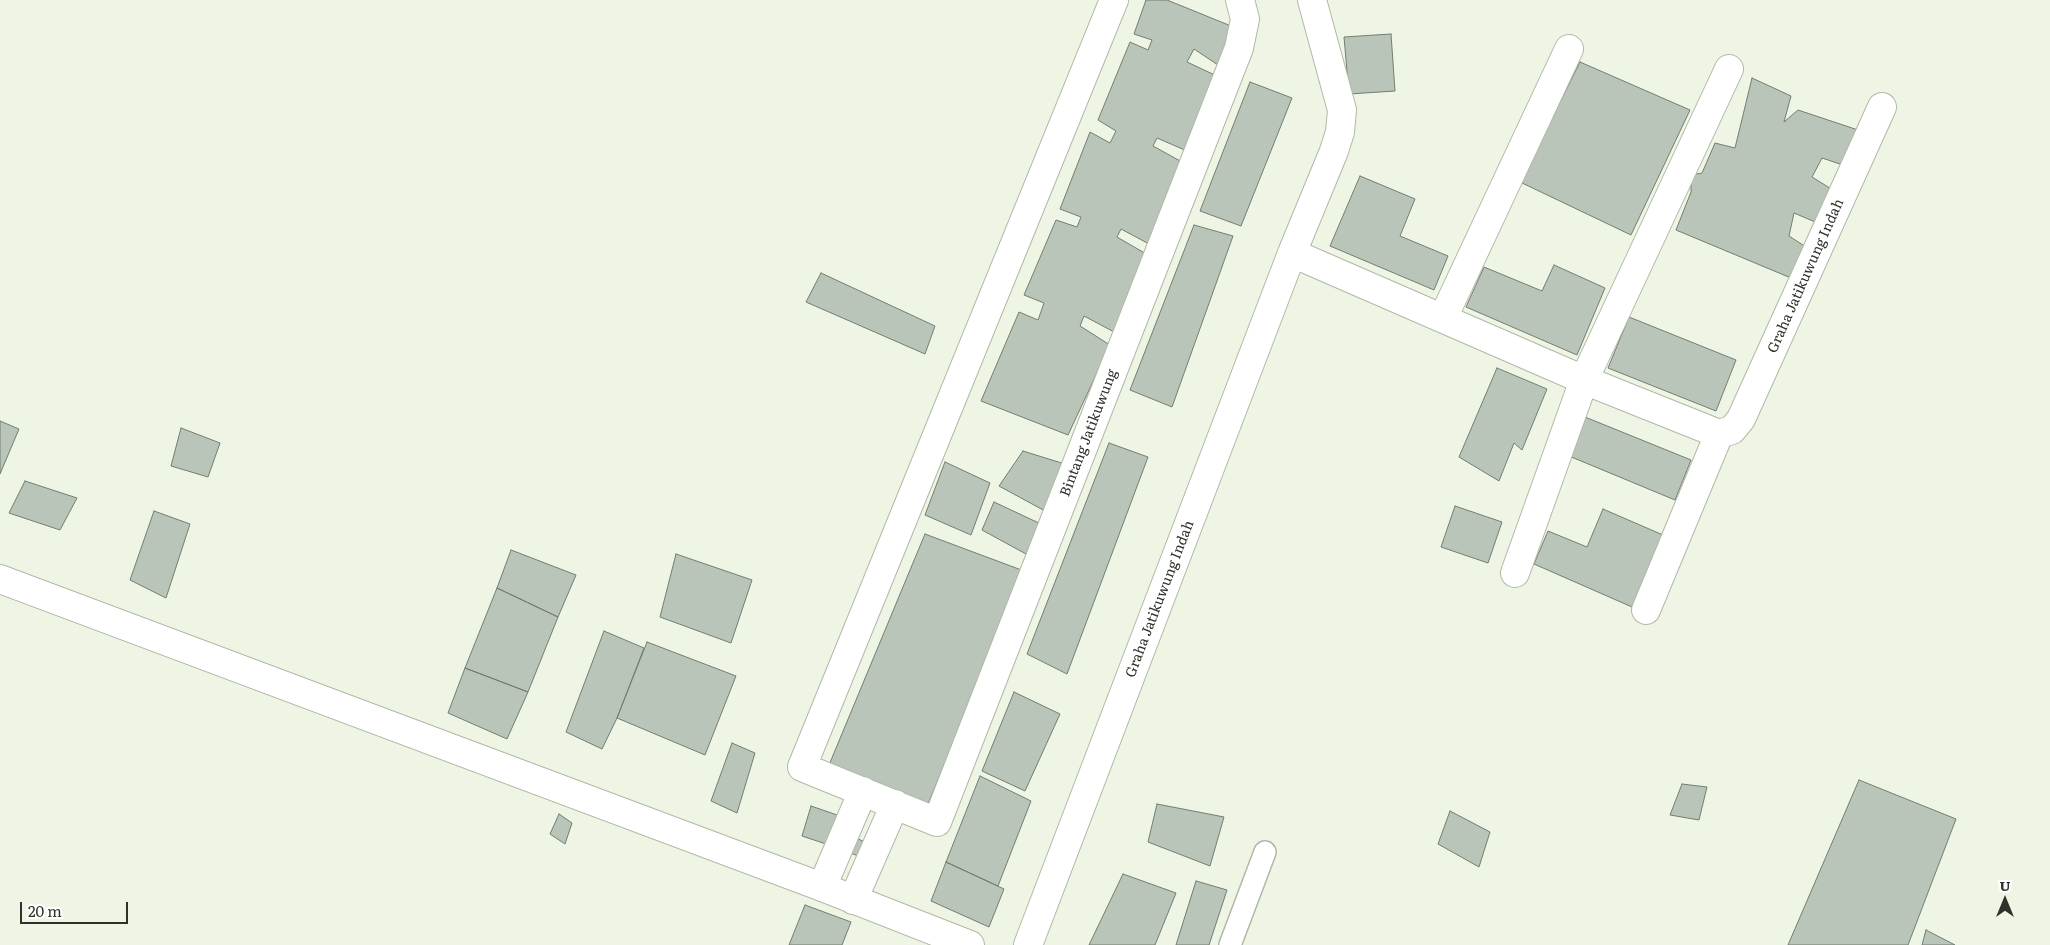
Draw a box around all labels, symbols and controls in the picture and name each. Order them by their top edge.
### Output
street label: Graha Jatikuwung Indah [1764,196,1848,356]
street label: Bintang Jatikuwung [1057,367,1121,499]
street label: Graha Jatikuwung Indah [1122,518,1198,680]
north arrow [1980,875,2030,925]
text: U [1999,875,2011,895]
scale bar [22,892,130,924]
text: 20 m [28,899,62,922]

